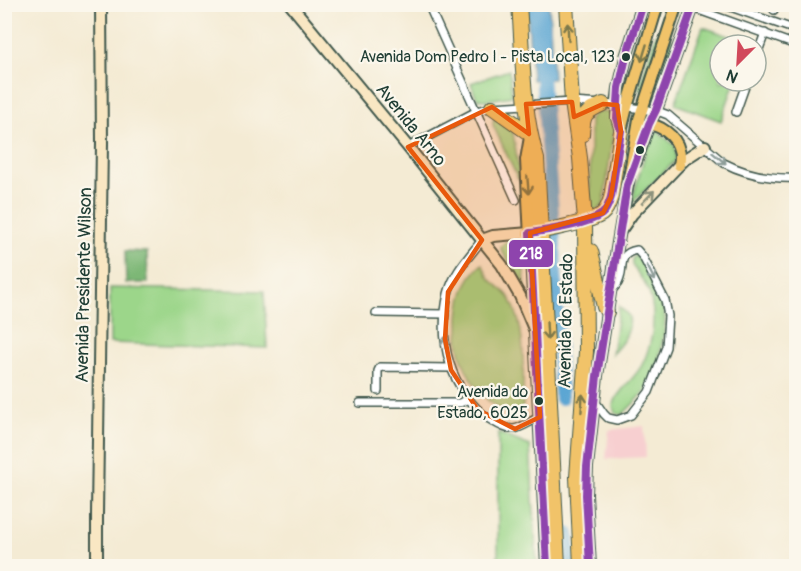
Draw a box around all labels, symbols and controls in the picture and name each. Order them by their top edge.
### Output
one-way arrow [563,23,574,43]
north arrow [708,33,768,93]
one-way arrow [638,43,649,62]
place label: Avenida Dom Pedro I - Pista Local, 123 [360,47,615,67]
marker: Avenida Dom Pedro I - Pista Local, 123 [620,51,632,63]
text: N [723,64,741,87]
street label: Avenida Arno [371,79,452,171]
unlabelled marker [634,144,646,156]
one-way arrow [711,152,727,165]
one-way arrow [523,174,534,194]
street label: Avenida Presidente Wilson [71,187,97,383]
one-way arrow [641,189,656,204]
line badge: 218 [508,239,554,268]
text: 218 [519,244,543,264]
street label: Avenida do Estado [553,253,579,389]
one-way arrow [646,263,657,281]
one-way arrow [541,321,552,341]
one-way arrow [441,337,452,357]
place label: Avenida do Estado, 6025 [437,382,528,423]
one-way arrow [577,394,588,414]
marker: Avenida do Estado, 6025 [533,395,545,407]

